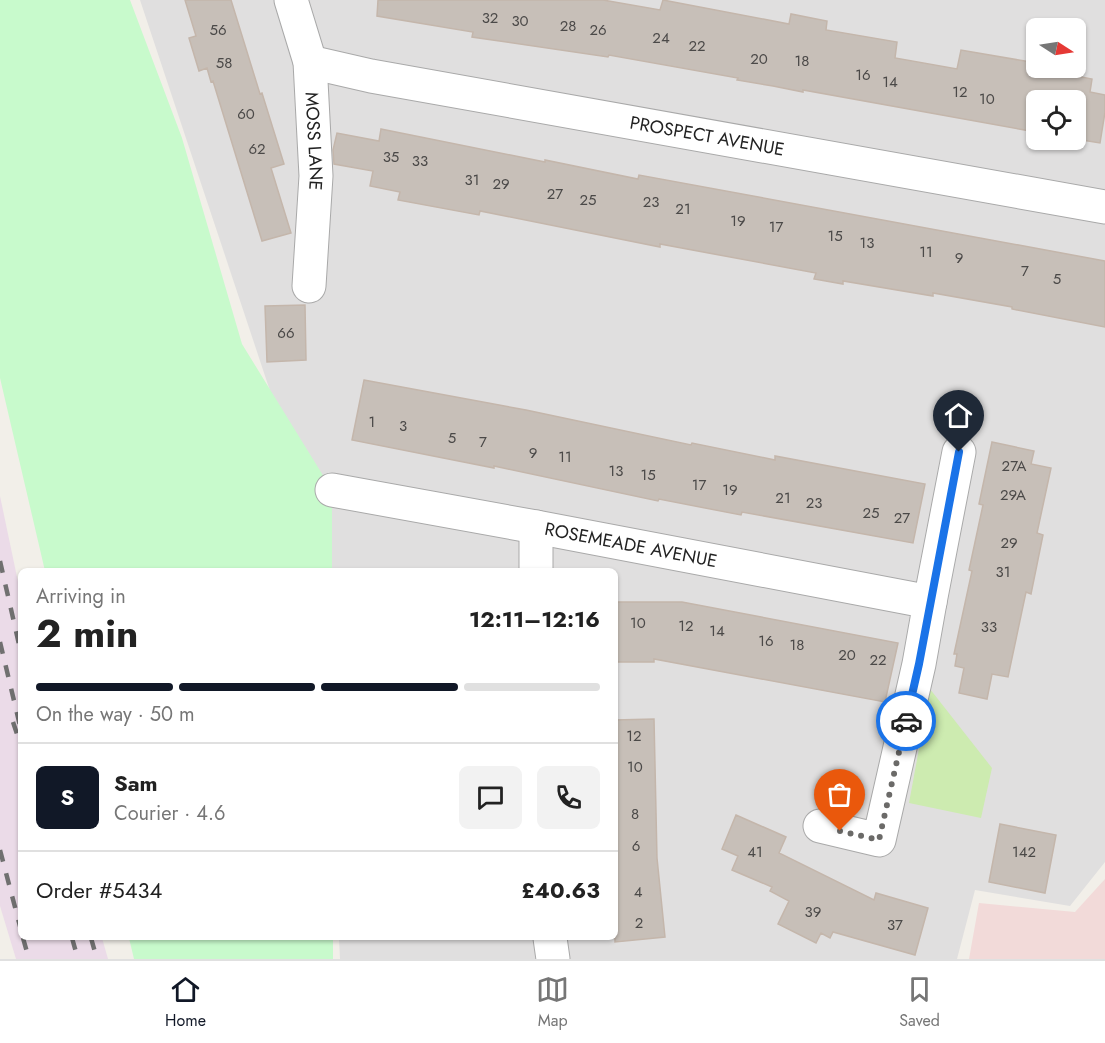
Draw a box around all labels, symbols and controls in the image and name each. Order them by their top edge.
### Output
house number: 32 [482,7,498,29]
house number: 30 [511,10,529,32]
house number: 28 [560,15,576,37]
north arrow [1026,18,1086,78]
map controls [1026,18,1086,150]
house number: 56 [209,19,227,41]
house number: 26 [589,19,607,41]
house number: 24 [652,27,670,49]
house number: 22 [688,35,706,57]
house number: 20 [750,48,768,70]
house number: 18 [795,50,809,72]
house number: 58 [216,52,232,74]
house number: 16 [855,64,871,86]
house number: 14 [882,71,898,93]
house number: 12 [952,81,968,103]
house number: 10 [979,88,995,110]
button: locate [1026,90,1086,150]
street label: MOSS LANE [299,91,329,191]
house number: 60 [237,103,255,125]
street label: PROSPECT AVENUE [628,109,786,163]
house number: 62 [248,138,266,160]
house number: 35 [383,146,399,168]
house number: 33 [412,150,428,172]
house number: 31 [465,169,479,191]
house number: 29 [492,173,510,195]
house number: 27 [547,183,563,205]
house number: 25 [580,189,597,211]
house number: 23 [643,191,659,213]
house number: 21 [675,198,691,220]
house number: 19 [730,210,746,232]
house number: 17 [769,216,783,238]
house number: 15 [827,225,843,247]
house number: 13 [860,232,874,254]
house number: 11 [919,241,933,263]
house number: 9 [955,247,963,269]
house number: 7 [1021,260,1029,282]
house number: 5 [1053,268,1061,290]
house number: 66 [277,322,295,344]
pin [933,390,984,452]
icon: home [942,399,975,432]
house number: 1 [369,411,375,433]
house number: 3 [399,415,407,437]
house number: 5 [448,427,456,449]
house number: 7 [479,431,487,453]
house number: 9 [529,442,537,464]
house number: 11 [558,446,572,468]
house number: 27A [1002,455,1027,477]
house number: 13 [609,460,623,482]
house number: 15 [640,464,656,486]
house number: 17 [692,474,706,496]
house number: 19 [722,479,738,501]
house number: 29A [1000,484,1026,506]
house number: 21 [775,487,791,509]
house number: 23 [806,492,822,514]
house number: 25 [863,502,880,524]
house number: 27 [894,507,910,529]
street label: ROSEMEADE AVENUE [543,516,719,574]
house number: 29 [1000,532,1018,554]
house number: 31 [996,561,1010,583]
text: Arriving in [36,582,126,611]
text: 12:11–12:16 [469,603,600,635]
text: 2 min [36,605,138,662]
house number: 10 [630,612,646,634]
house number: 12 [678,615,694,637]
house number: 33 [981,616,997,638]
house number: 14 [709,620,725,642]
house number: 16 [758,630,774,652]
house number: 18 [790,634,804,656]
house number: 20 [838,644,856,666]
house number: 22 [869,649,887,671]
courier [876,691,936,751]
text: On the way · 50 m [36,700,195,729]
icon: car [890,705,923,738]
house number: 12 [626,725,642,747]
house number: 10 [627,756,643,778]
button: chat [459,766,522,829]
button: phone [537,766,600,829]
text: Sam [114,767,158,799]
pin [814,769,865,831]
icon: bag [823,778,856,811]
text: S [61,781,74,813]
text: Courier · 4.6 [114,799,226,828]
house number: 8 [631,803,639,825]
house number: 6 [632,835,640,857]
house number: 41 [747,841,763,863]
house number: 142 [1012,841,1036,863]
text: Order #5434 [36,874,162,906]
text: £40.63 [521,874,600,906]
house number: 4 [634,881,643,903]
house number: 39 [805,901,821,923]
house number: 2 [635,912,643,934]
house number: 37 [887,914,903,936]
tab: Home [165,973,206,1032]
tab: Map [536,973,569,1032]
tab: Saved [899,973,940,1032]

